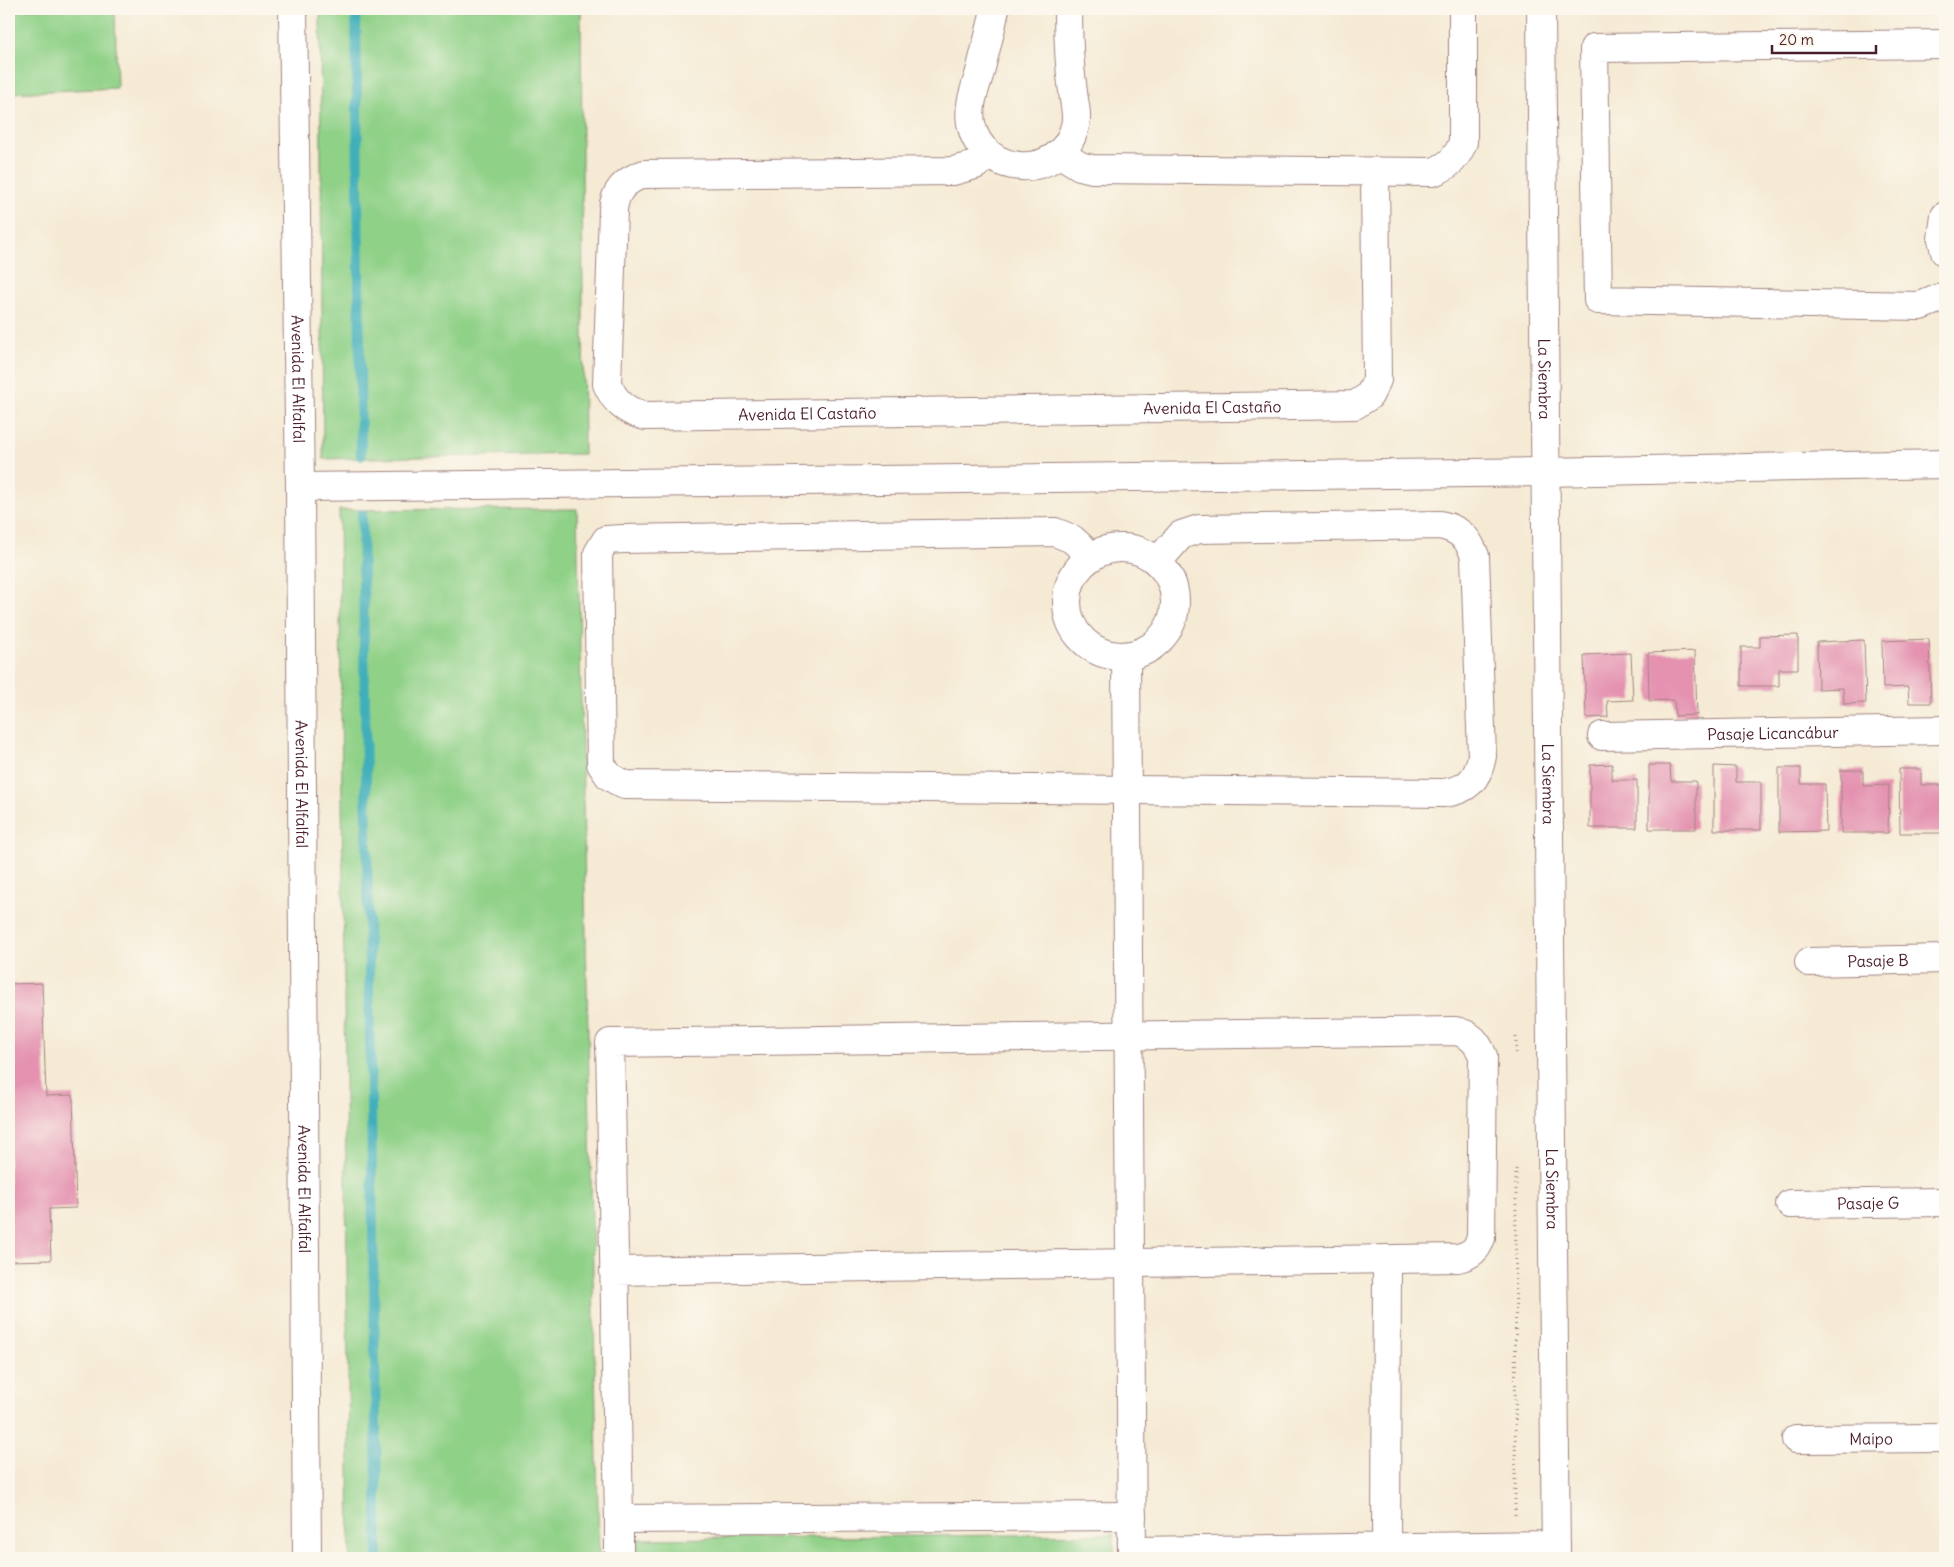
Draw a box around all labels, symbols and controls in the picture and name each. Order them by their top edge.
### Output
scale bar [1772,22,1875,54]
text: 20 m [1779,30,1814,49]
street label: Avenida El Alfalfal [287,315,309,443]
street label: La Siembra [1534,338,1555,420]
street label: Avenida El Castaño [1143,396,1281,418]
street label: Avenida El Castaño [738,402,877,425]
street label: Avenida El Alfalfal [292,720,312,848]
street label: Pasaje Licancábur [1707,722,1839,744]
street label: La Siembra [1538,743,1559,825]
street label: Pasaje B [1847,950,1909,971]
street label: Avenida El Alfalfal [294,1125,315,1253]
street label: La Siembra [1542,1148,1563,1230]
street label: Pasaje G [1837,1193,1899,1213]
street label: Maipo [1849,1428,1893,1449]

